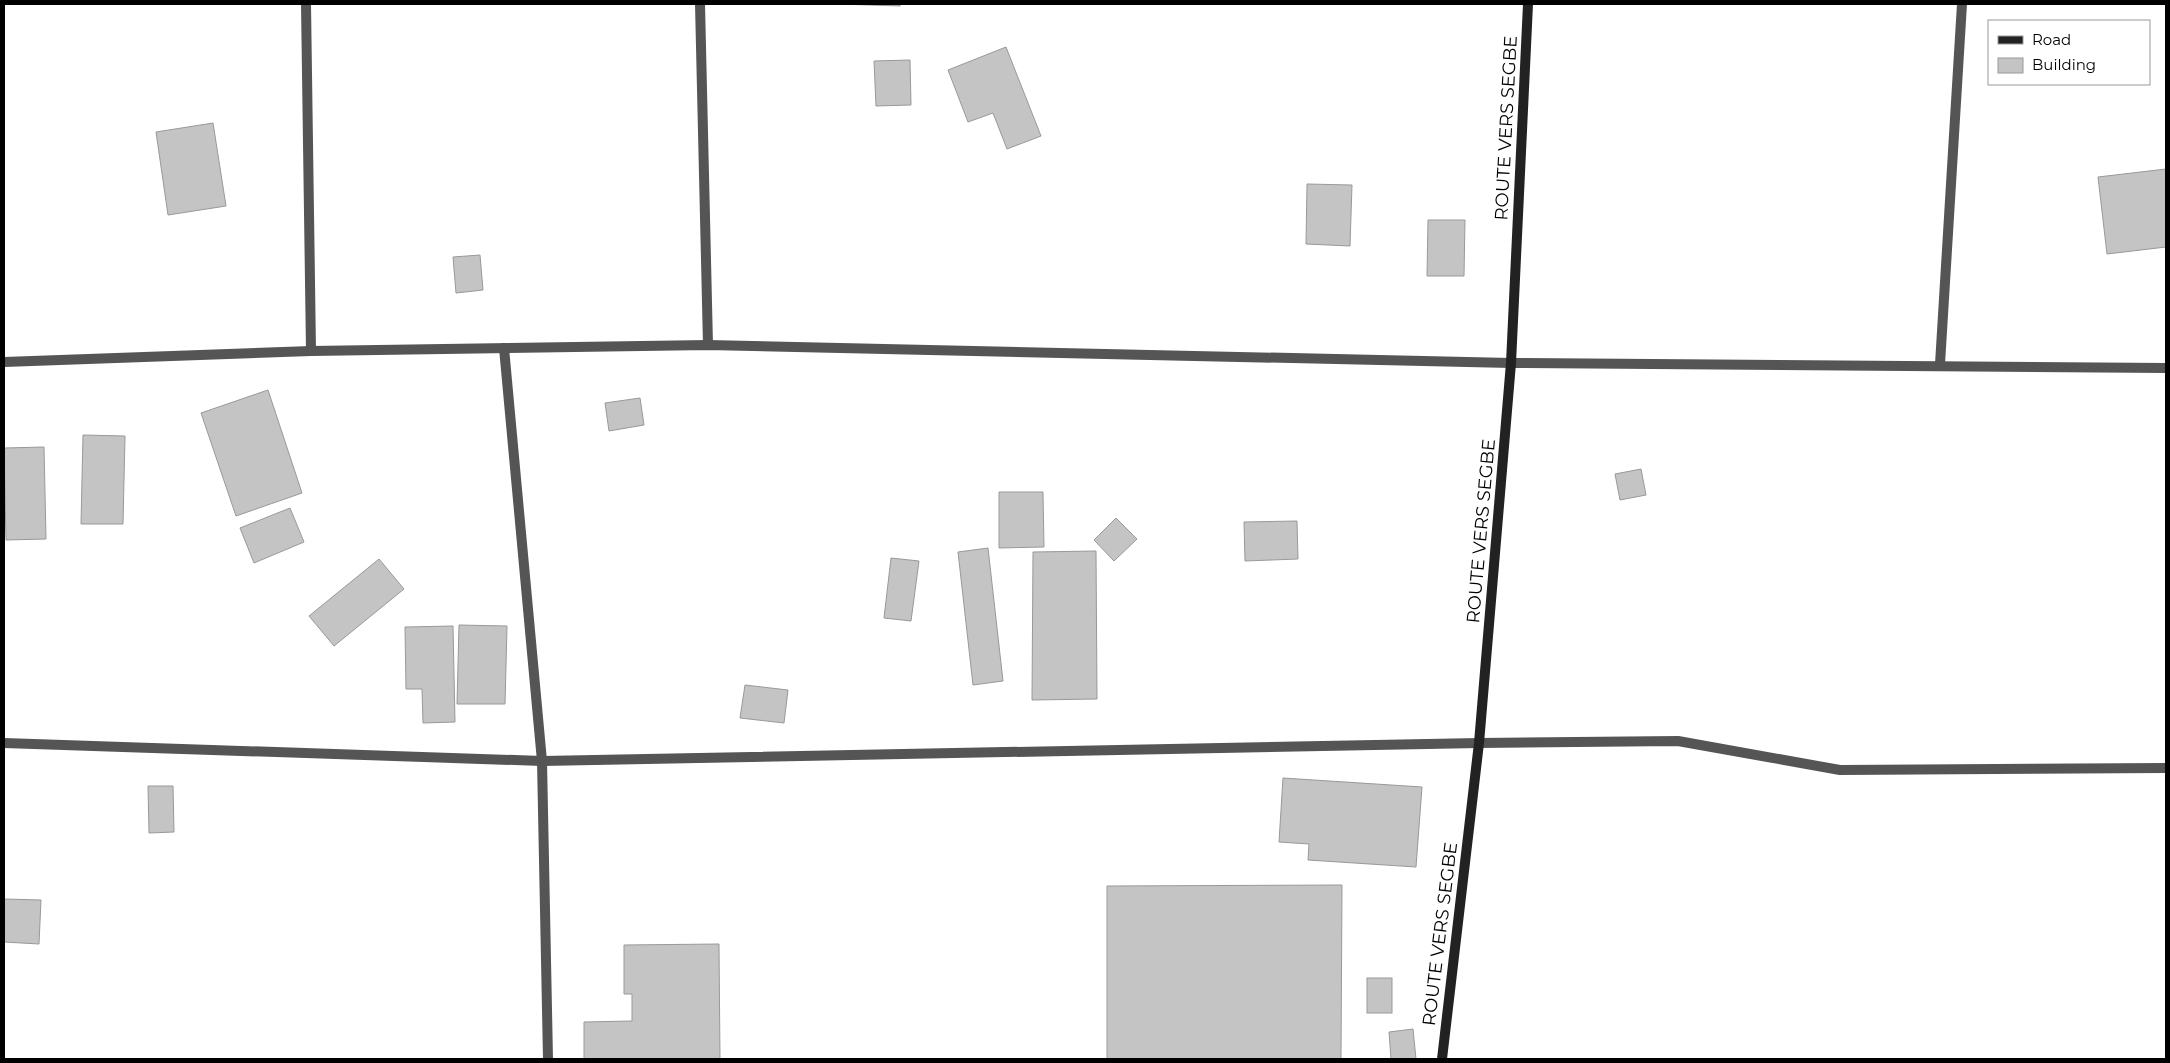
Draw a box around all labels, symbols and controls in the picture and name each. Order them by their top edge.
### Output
legend [1988,20,2150,85]
text: Road [2032,30,2071,49]
street label: ROUTE VERS SEGBE [1490,35,1522,221]
text: Building [2032,55,2096,74]
street label: ROUTE VERS SEGBE [1462,438,1500,624]
street label: ROUTE VERS SEGBE [1418,841,1462,1027]

